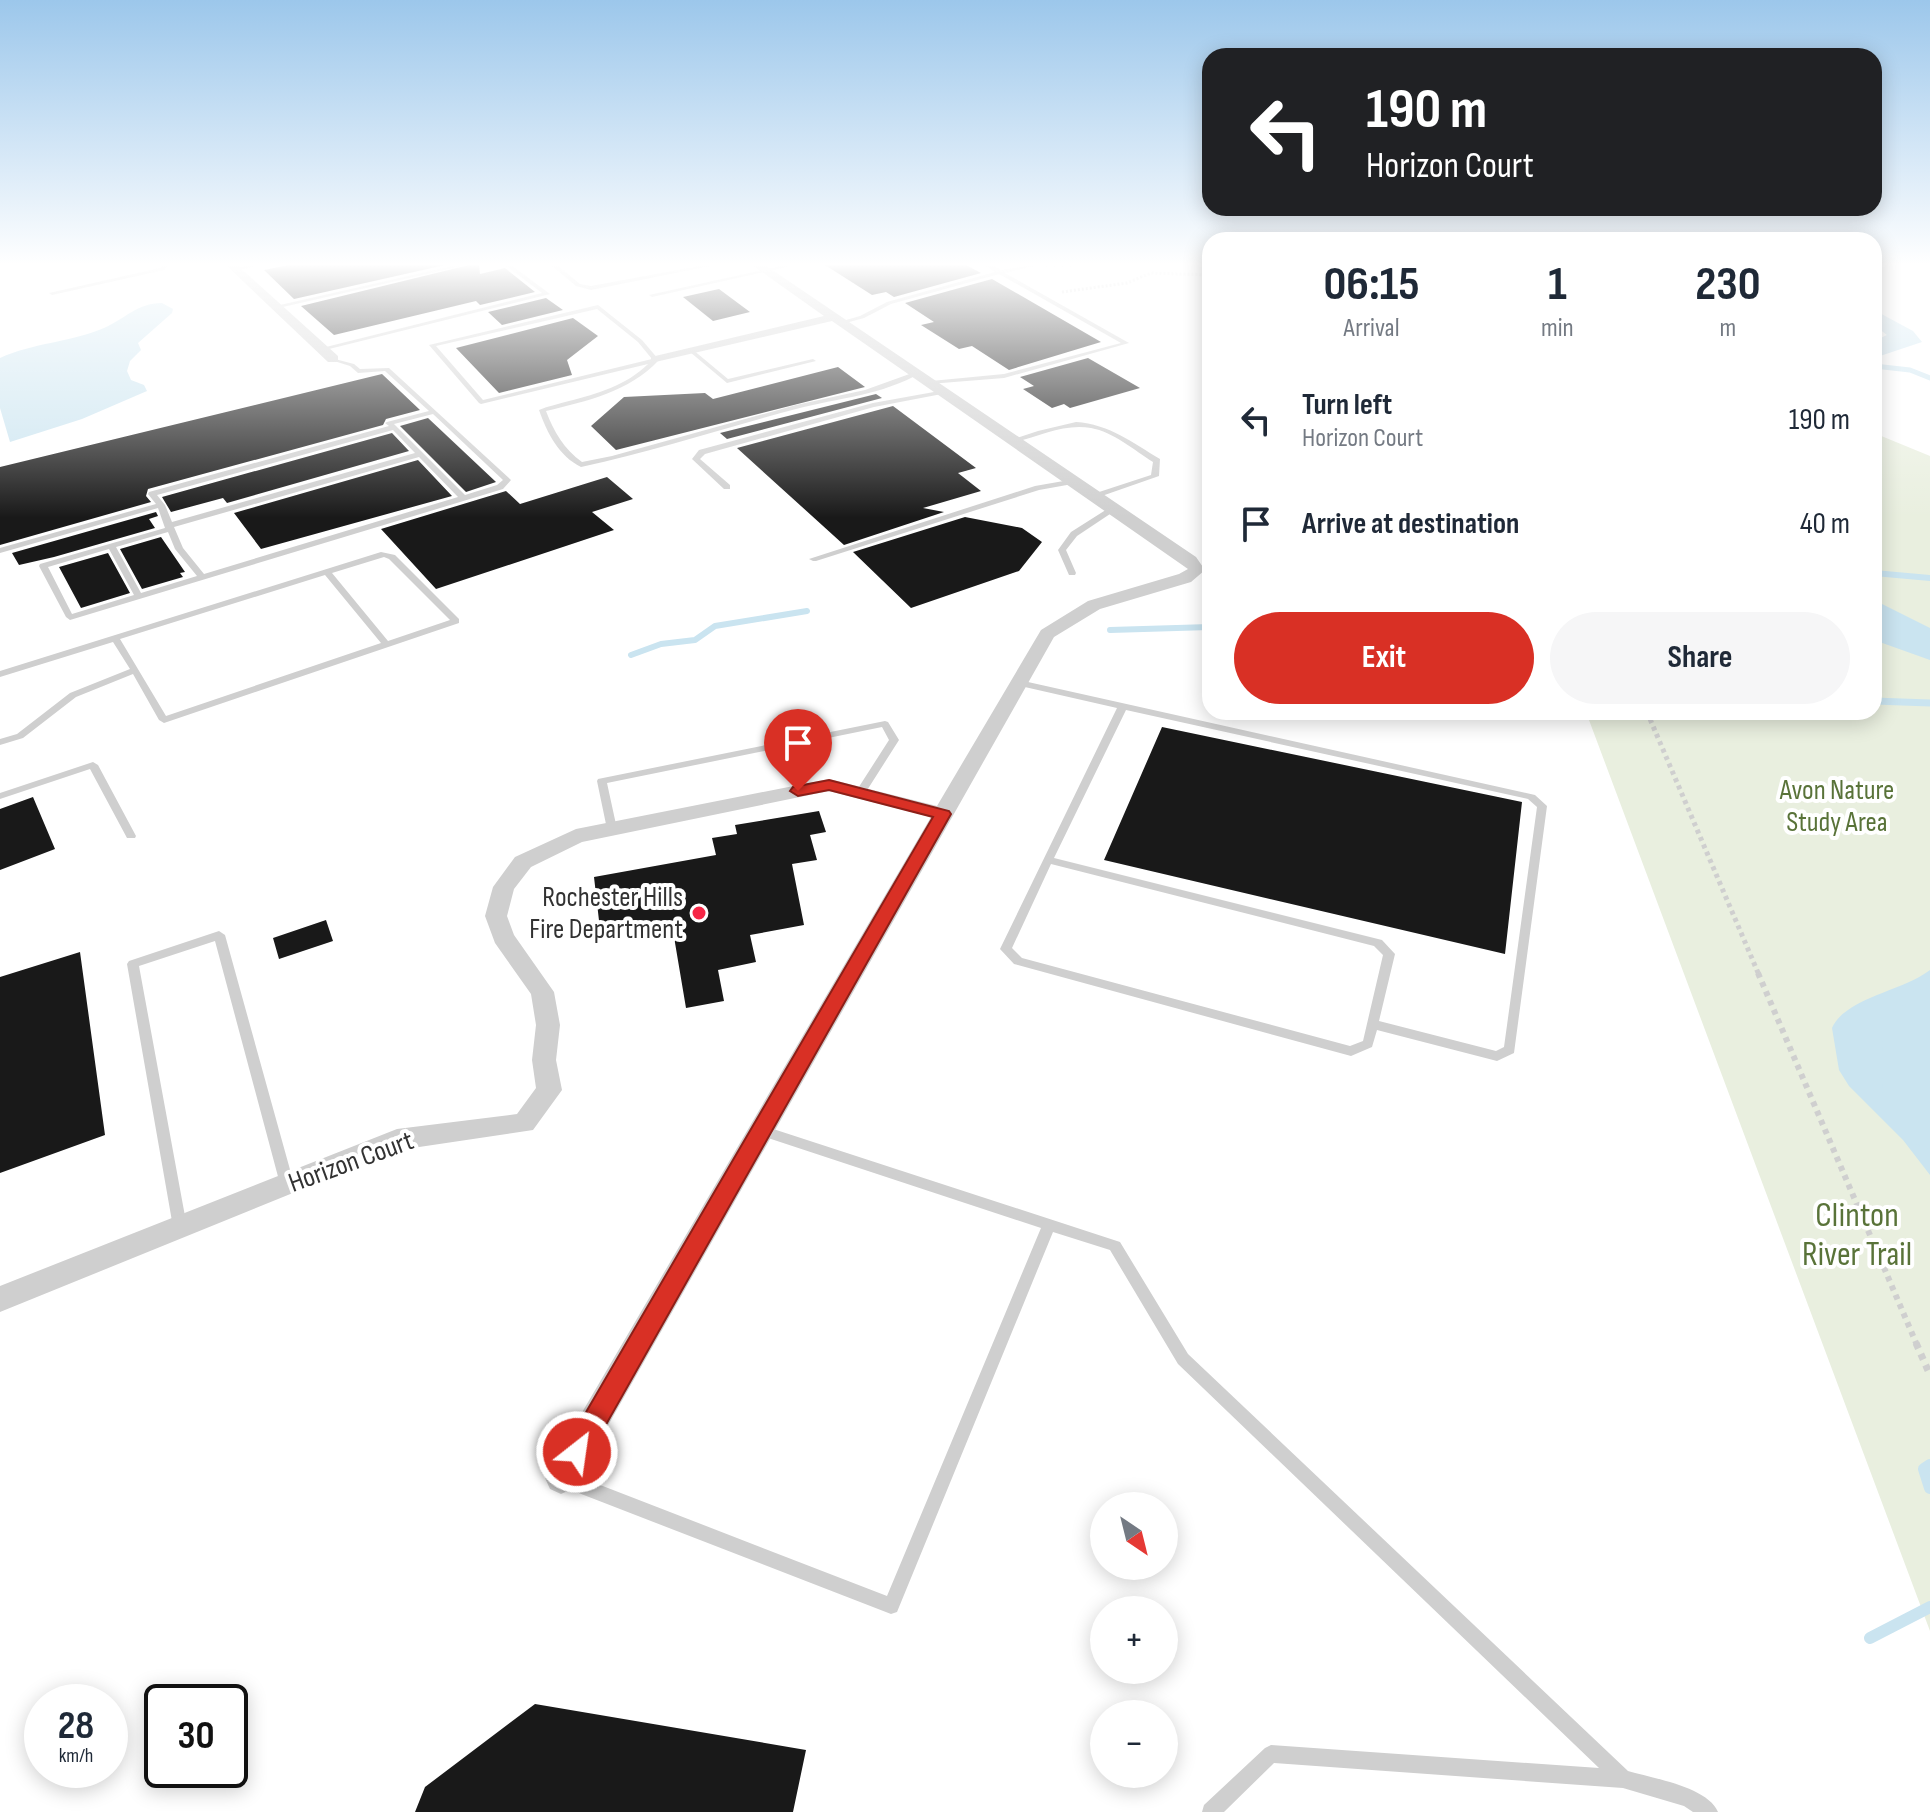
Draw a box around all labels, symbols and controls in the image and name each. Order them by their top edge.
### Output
text: 190 m [1366,77,1487,144]
icon: left [1234,80,1338,184]
text: Horizon Court [1366,145,1534,188]
text: 06:15 [1323,256,1420,313]
text: 1 [1548,256,1567,313]
text: 230 [1695,256,1761,313]
text: Arrival [1344,313,1399,344]
text: min [1541,313,1574,344]
text: m [1719,313,1736,344]
text: Turn left [1302,387,1392,423]
icon: left [1234,398,1278,442]
text: 190 m [1789,402,1850,438]
text: Horizon Court [1302,423,1423,454]
icon: arrive [1234,502,1278,546]
text: Arrive at destination [1302,506,1519,542]
text: 40 m [1800,506,1850,542]
button: Exit [1234,612,1534,704]
button: Share [1550,612,1850,704]
pin [764,709,832,791]
icon: arrive [776,721,820,765]
park label: Avon Nature Study Area [1779,774,1894,839]
place label: Rochester Hills Fire Department [529,881,683,946]
marker: Rochester Hills Fire Department [690,904,708,922]
street label: Horizon Court [284,1124,418,1200]
park label: Clinton River Trail [1802,1195,1912,1275]
position arrow [535,1410,619,1494]
north arrow [1090,1492,1178,1580]
map controls [1090,1492,1178,1788]
button: + [1090,1596,1178,1684]
speed limit sign: 30 [144,1684,248,1788]
button: − [1090,1700,1178,1788]
text: 28 [58,1702,94,1750]
text: km/h [59,1744,93,1768]

